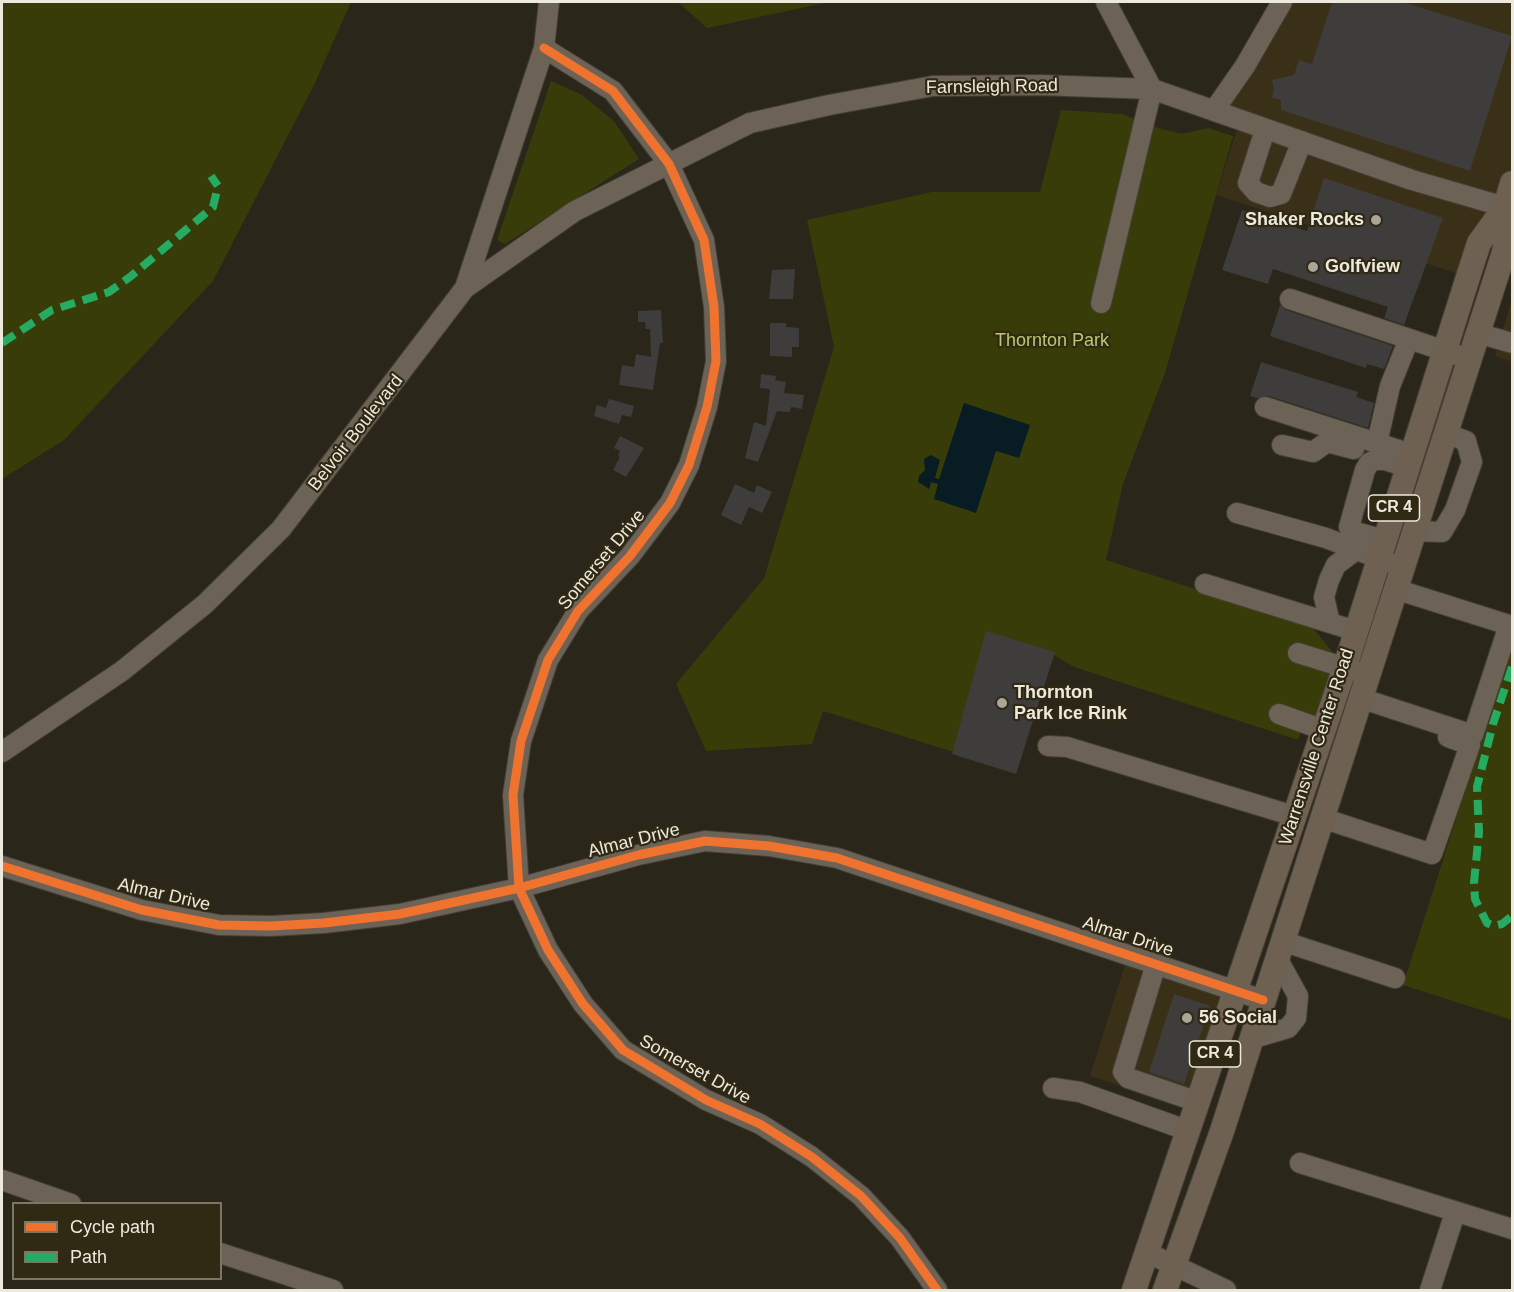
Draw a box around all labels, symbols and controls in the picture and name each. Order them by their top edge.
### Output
street label: Farnsleigh Road [926,75,1058,99]
place label: Shaker Rocks [1245,209,1364,231]
marker: Shaker Rocks [1369,213,1383,227]
place label: Golfview [1325,256,1400,278]
marker: Golfview [1306,260,1320,274]
park label: Thornton Park [995,330,1109,352]
street label: Belvoir Boulevard [304,371,408,495]
road number: CR 4 [1368,495,1420,521]
street label: Somerset Drive [554,506,650,614]
street label: Warrensville Center Road [1275,646,1359,848]
place label: Thornton Park Ice Rink [1014,682,1127,724]
marker: Thornton Park Ice Rink [995,696,1009,710]
street label: Almar Drive [586,819,682,863]
street label: Almar Drive [116,874,212,916]
street label: Almar Drive [1080,912,1176,962]
place label: 56 Social [1199,1007,1277,1029]
marker: 56 Social [1180,1011,1194,1025]
street label: Somerset Drive [636,1030,754,1110]
road number: CR 4 [1190,1041,1240,1067]
legend [12,1202,222,1280]
text: Cycle path [70,1217,155,1237]
text: Path [70,1247,107,1267]

